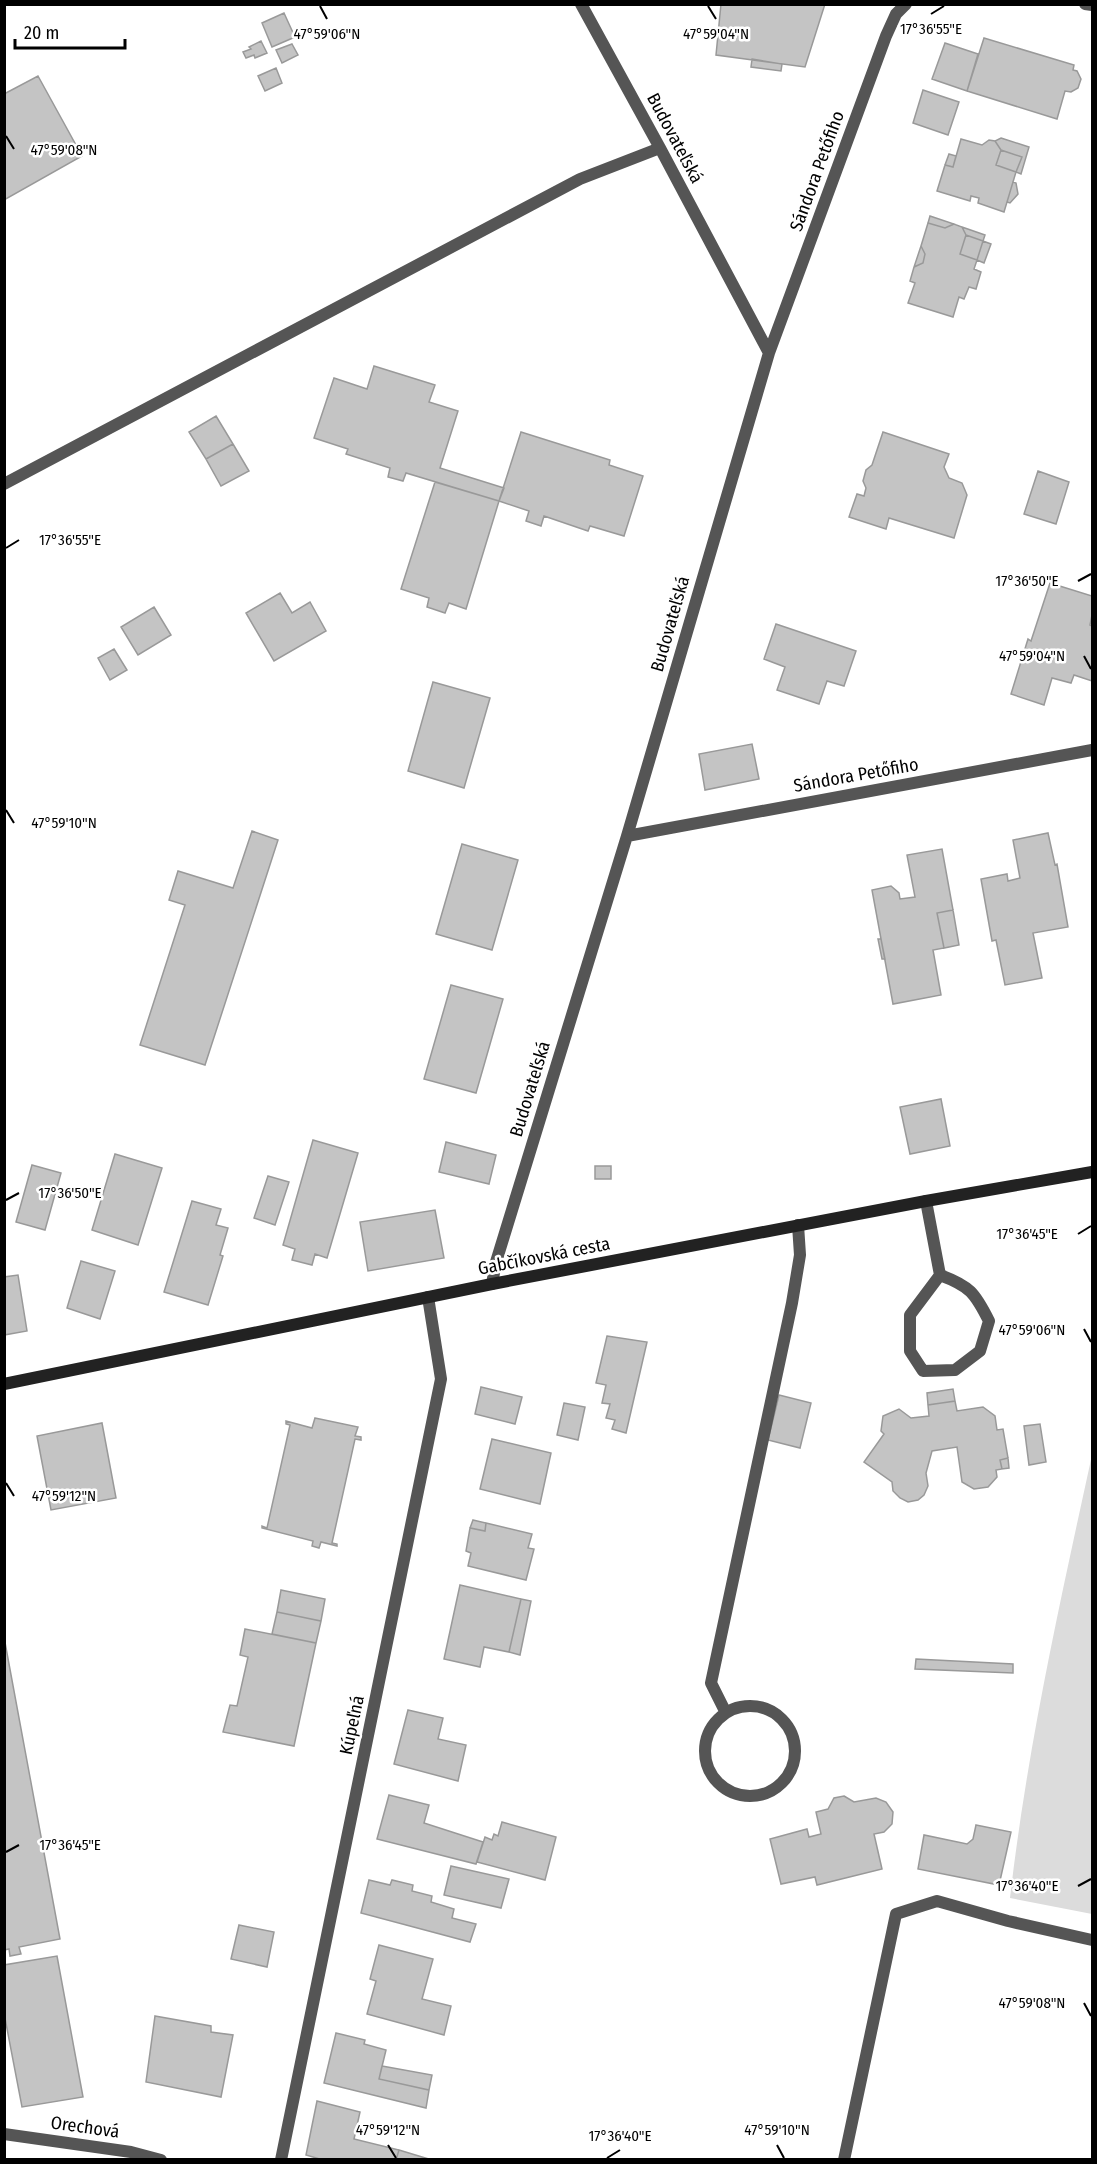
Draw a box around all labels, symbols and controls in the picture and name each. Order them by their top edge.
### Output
scale bar [15,12,124,50]
text: 17°36'55"E [900,20,962,38]
text: 20 m [24,22,59,44]
text: 47°59'06"N [294,25,360,43]
text: 47°59'04"N [683,25,749,43]
street label: Budovateľská [642,89,708,187]
street label: Sándora Petőfiho [785,108,849,234]
text: 47°59'08"N [31,141,97,159]
text: 17°36'55"E [39,531,101,549]
text: 17°36'50"E [995,572,1059,590]
street label: Budovateľská [646,573,694,675]
text: 47°59'04"N [999,647,1065,665]
street label: Sándora Petőfiho [792,753,920,797]
text: 47°59'10"N [31,814,97,832]
street label: Budovateľská [505,1038,555,1139]
text: 17°36'50"E [38,1184,102,1202]
text: 17°36'45"E [996,1225,1058,1243]
street label: Gabčíkovská cesta [476,1232,612,1280]
text: 47°59'06"N [999,1321,1065,1339]
text: 47°59'12"N [32,1487,96,1505]
street label: Kúpeľná [335,1693,369,1757]
text: 17°36'45"E [39,1836,101,1854]
text: 17°36'40"E [995,1877,1059,1895]
text: 47°59'08"N [999,1994,1065,2012]
street label: Orechová [49,2111,121,2143]
text: 47°59'12"N [356,2121,420,2139]
text: 47°59'10"N [744,2121,810,2139]
text: 17°36'40"E [588,2127,652,2145]

